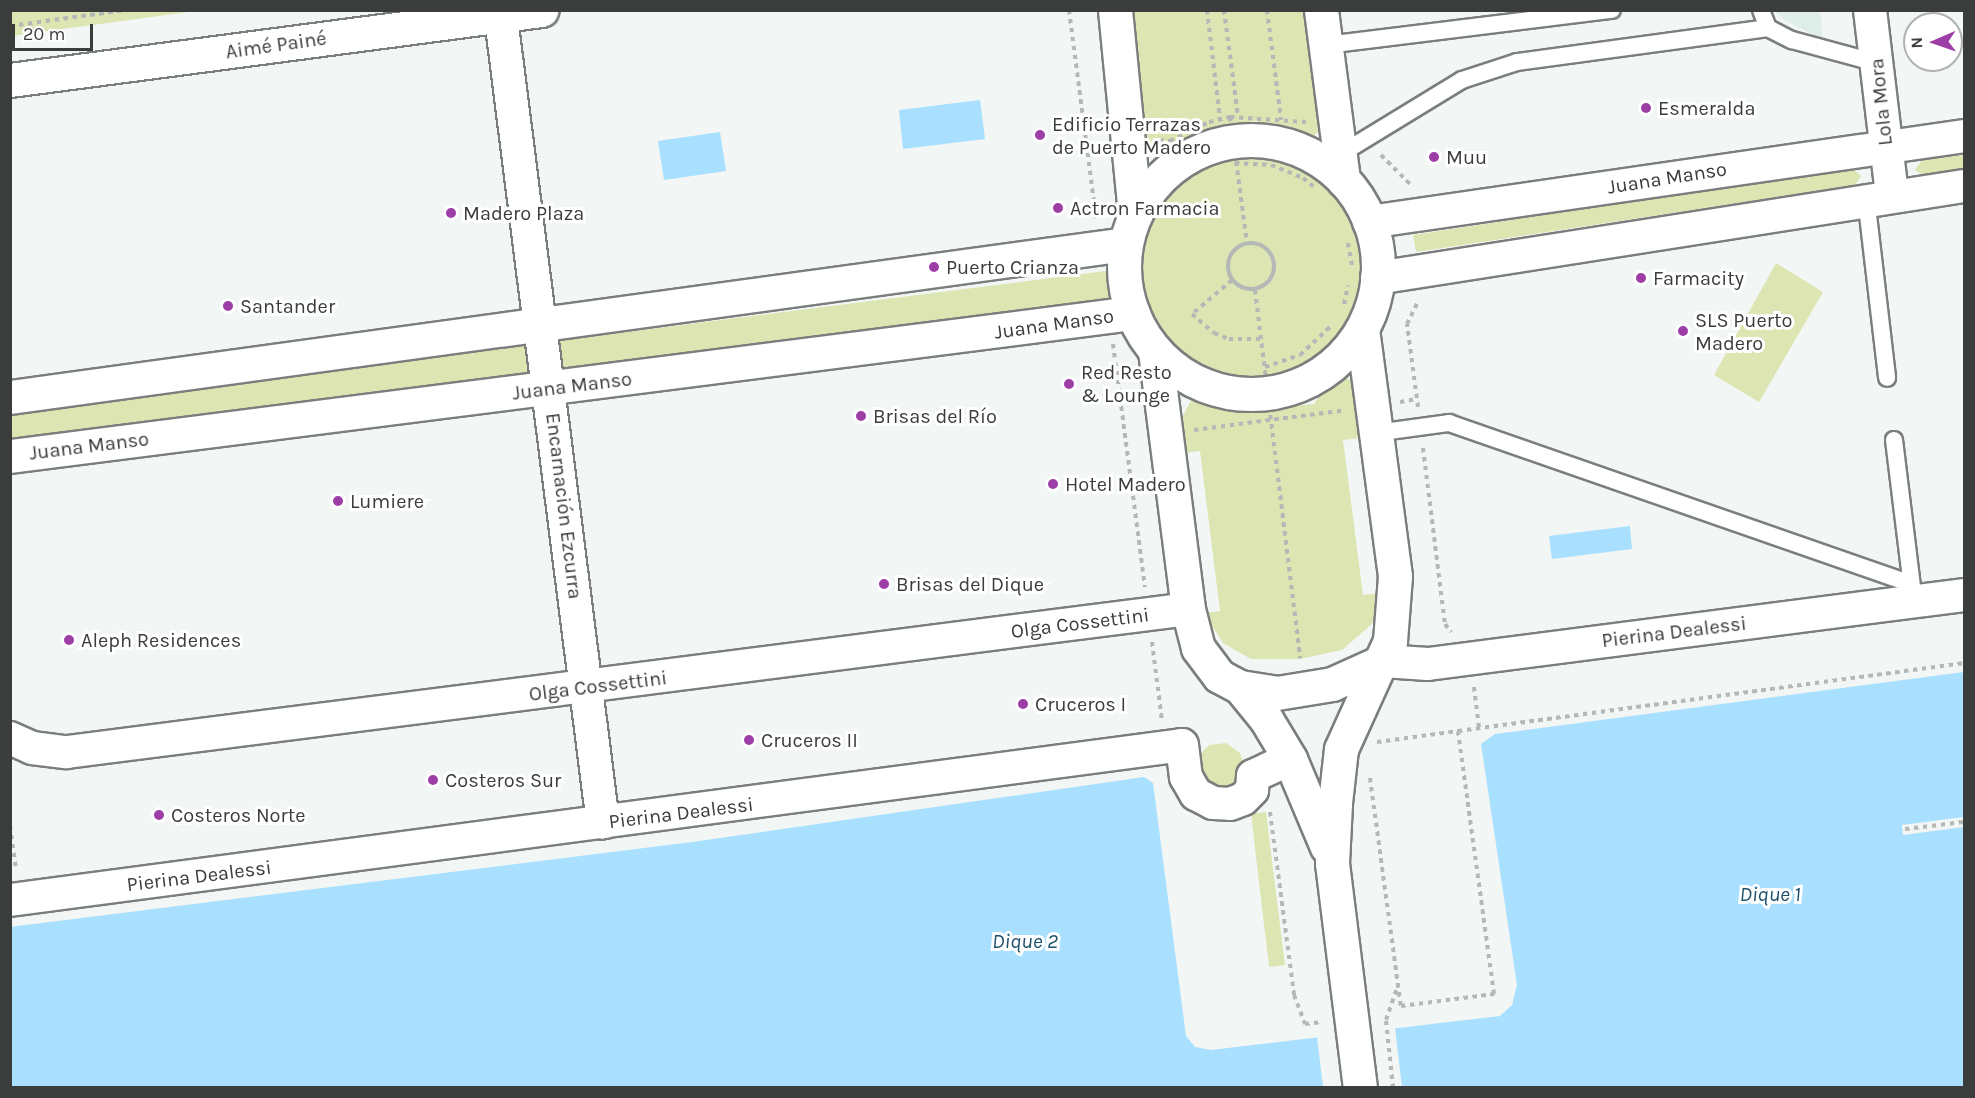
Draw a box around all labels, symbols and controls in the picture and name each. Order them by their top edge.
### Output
scale bar [15,12,96,50]
north arrow [1903,12,1963,72]
text: 20 m [23,23,65,45]
street label: Aimé Painé [224,26,328,64]
text: N [1907,37,1926,49]
street label: Lola Mora [1864,57,1898,147]
place label: Esmeralda [1658,96,1755,120]
marker: Esmeralda [1639,101,1653,115]
place label: Edificio Terrazas de Puerto Madero [1052,112,1211,159]
marker: Edificio Terrazas de Puerto Madero [1033,128,1047,142]
place label: Muu [1446,145,1487,169]
marker: Muu [1427,150,1441,164]
street label: Juana Manso [1606,157,1728,199]
place label: Actron Farmacia [1070,196,1220,220]
place label: Madero Plaza [463,201,584,225]
marker: Actron Farmacia [1051,201,1065,215]
marker: Madero Plaza [444,206,458,220]
place label: Puerto Crianza [946,255,1079,279]
marker: Puerto Crianza [927,260,941,274]
place label: Farmacity [1653,266,1744,290]
marker: Farmacity [1634,271,1648,285]
place label: Santander [240,294,335,318]
marker: Santander [221,299,235,313]
street label: Juana Manso [993,304,1115,344]
place label: SLS Puerto Madero [1695,308,1792,355]
marker: SLS Puerto Madero [1676,324,1690,338]
place label: Red Resto & Lounge [1081,360,1172,407]
street label: Juana Manso [511,367,633,405]
marker: Red Resto & Lounge [1062,377,1076,391]
place label: Brisas del Río [873,404,997,428]
marker: Brisas del Río [854,409,868,423]
street label: Encarnación Ezcurra [541,411,587,601]
street label: Juana Manso [28,427,150,465]
place label: Hotel Madero [1065,472,1186,496]
marker: Hotel Madero [1046,477,1060,491]
place label: Lumiere [350,489,424,513]
marker: Lumiere [331,494,345,508]
place label: Brisas del Dique [896,572,1044,596]
marker: Brisas del Dique [877,577,891,591]
street label: Olga Cossettini [1010,603,1150,643]
street label: Pierina Dealessi [1600,611,1748,653]
place label: Aleph Residences [81,628,241,652]
marker: Aleph Residences [62,633,76,647]
street label: Olga Cossettini [528,666,668,706]
place label: Cruceros I [1035,692,1126,716]
marker: Cruceros I [1016,697,1030,711]
place label: Cruceros II [761,728,858,752]
marker: Cruceros II [742,733,756,747]
place label: Costeros Sur [445,768,561,792]
marker: Costeros Sur [426,773,440,787]
street label: Pierina Dealessi [607,792,755,834]
place label: Costeros Norte [171,803,306,827]
marker: Costeros Norte [152,808,166,822]
street label: Pierina Dealessi [125,855,273,897]
water label: Dique 1 [1739,881,1801,907]
water label: Dique 2 [992,928,1058,954]

